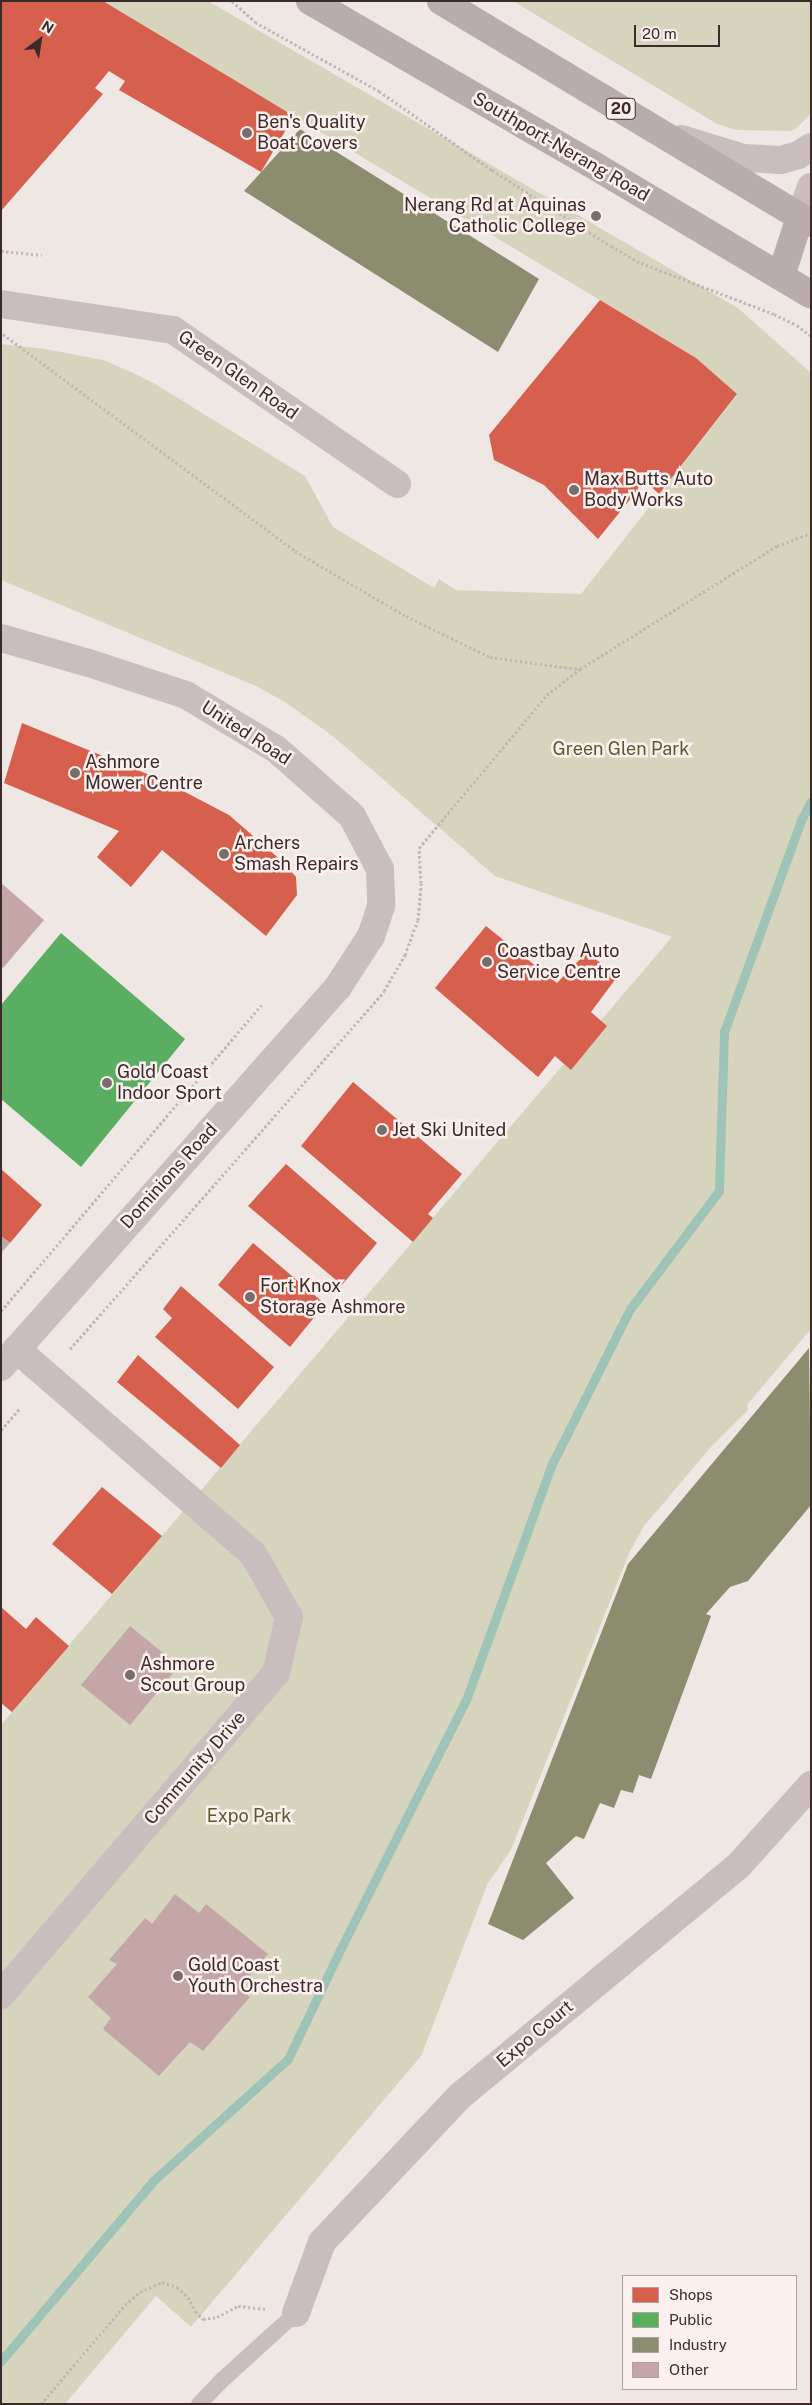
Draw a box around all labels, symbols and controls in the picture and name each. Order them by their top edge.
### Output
north arrow [15,15,65,65]
scale bar [637,15,723,47]
text: N [39,17,57,37]
text: 20 m [642,25,677,42]
street label: Southport-Nerang Road [469,88,653,206]
road number: 20 [605,96,637,122]
place label: Ben's Quality Boat Covers [257,112,366,154]
marker: Ben's Quality Boat Covers [241,127,253,139]
place label: Nerang Rd at Aquinas Catholic College [404,195,586,238]
marker: Nerang Rd at Aquinas Catholic College [590,210,602,222]
street label: Green Glen Road [174,326,302,424]
place label: Max Butts Auto Body Works [584,469,713,512]
marker: Max Butts Auto Body Works [568,484,580,496]
street label: United Road [197,696,295,770]
park label: Green Glen Park [553,738,689,760]
place label: Ashmore Mower Centre [85,752,203,794]
marker: Ashmore Mower Centre [69,767,81,779]
place label: Archers Smash Repairs [234,833,359,876]
marker: Archers Smash Repairs [218,848,230,860]
place label: Coastbay Auto Service Centre [497,941,621,984]
marker: Coastbay Auto Service Centre [481,956,493,968]
place label: Gold Coast Indoor Sport [117,1062,222,1104]
marker: Gold Coast Indoor Sport [101,1077,113,1089]
street label: Dominions Road [116,1119,222,1233]
place label: Jet Ski United [392,1119,506,1141]
marker: Jet Ski United [376,1124,388,1136]
place label: Fort Knox Storage Ashmore [260,1276,406,1318]
marker: Fort Knox Storage Ashmore [244,1291,256,1303]
place label: Ashmore Scout Group [140,1654,245,1696]
marker: Ashmore Scout Group [124,1669,136,1681]
street label: Community Drive [140,1707,250,1829]
park label: Expo Park [207,1805,291,1827]
place label: Gold Coast Youth Orchestra [188,1955,323,1998]
marker: Gold Coast Youth Orchestra [172,1970,184,1982]
street label: Expo Court [492,1996,578,2072]
legend [622,2275,797,2390]
text: Shops [669,2286,713,2303]
text: Public [669,2311,713,2328]
text: Industry [669,2336,727,2353]
text: Other [669,2361,709,2378]

